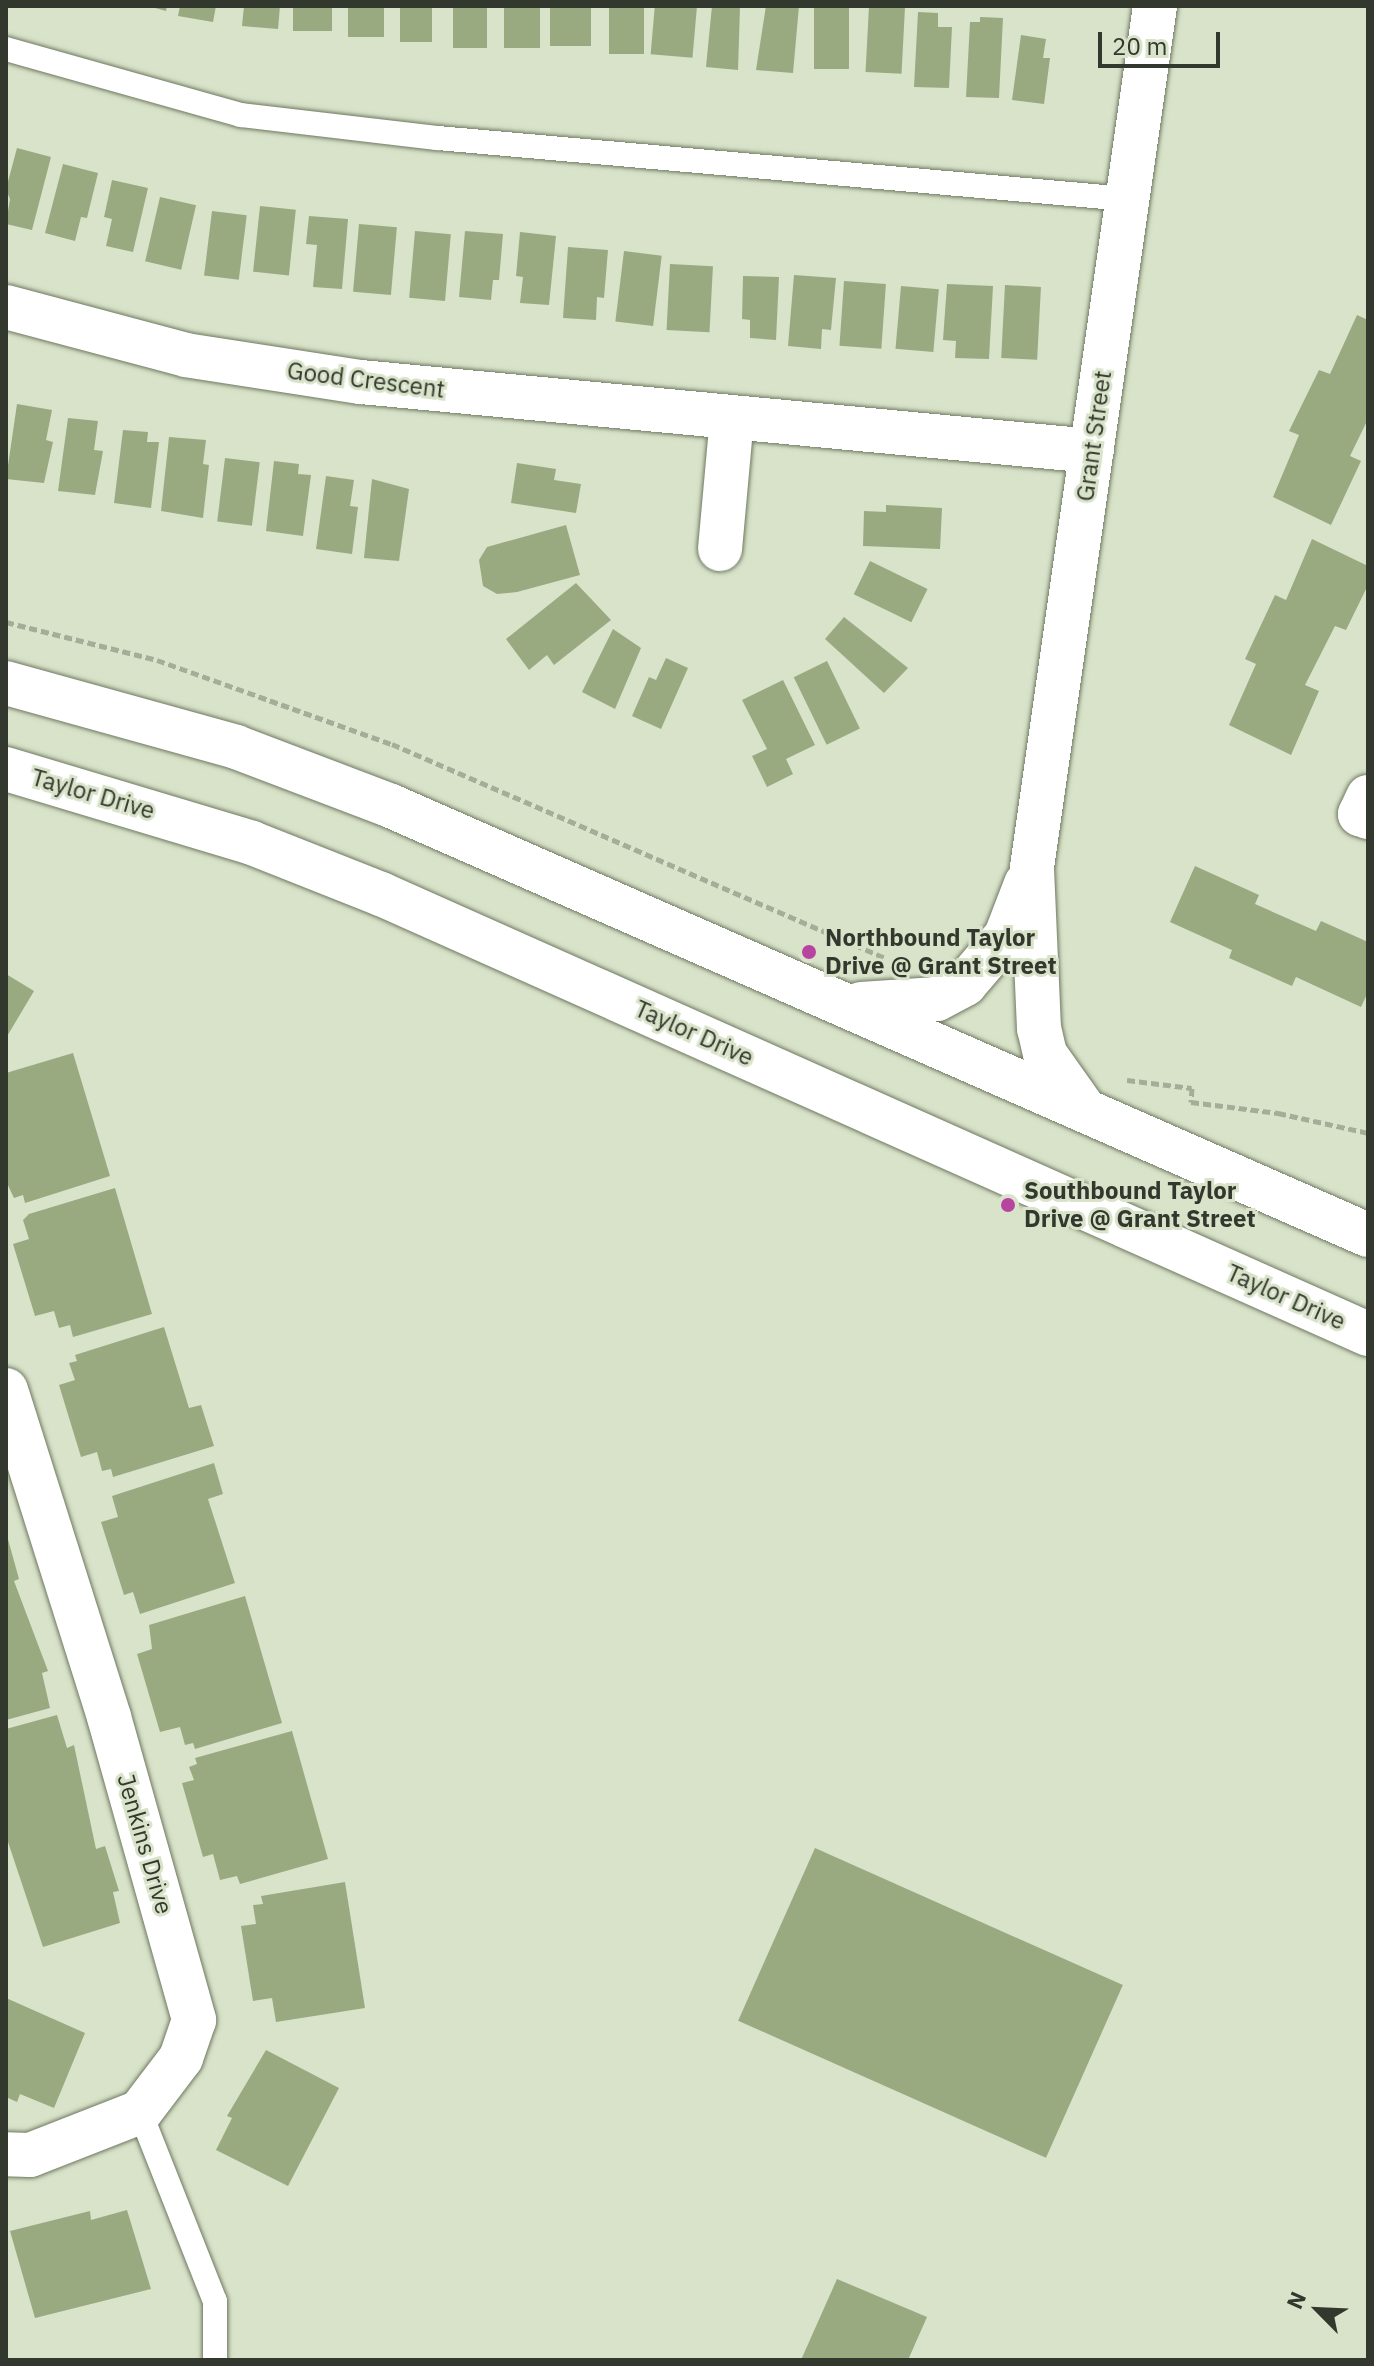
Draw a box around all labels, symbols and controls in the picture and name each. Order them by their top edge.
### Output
scale bar [1102,16,1224,66]
text: 20 m [1112,30,1167,62]
street label: Good Crescent [285,356,447,404]
street label: Grant Street [1071,369,1117,503]
street label: Taylor Drive [28,763,158,825]
place label: Northbound Taylor Drive @ Grant Street [825,924,1057,980]
marker: Northbound Taylor Drive @ Grant Street [800,943,818,961]
street label: Taylor Drive [630,994,758,1072]
place label: Southbound Taylor Drive @ Grant Street [1024,1177,1256,1233]
marker: Southbound Taylor Drive @ Grant Street [999,1196,1017,1214]
street label: Taylor Drive [1222,1258,1350,1336]
street label: Jenkins Drive [111,1771,179,1917]
north arrow [1278,2270,1358,2350]
text: N [1279,2287,1312,2313]

